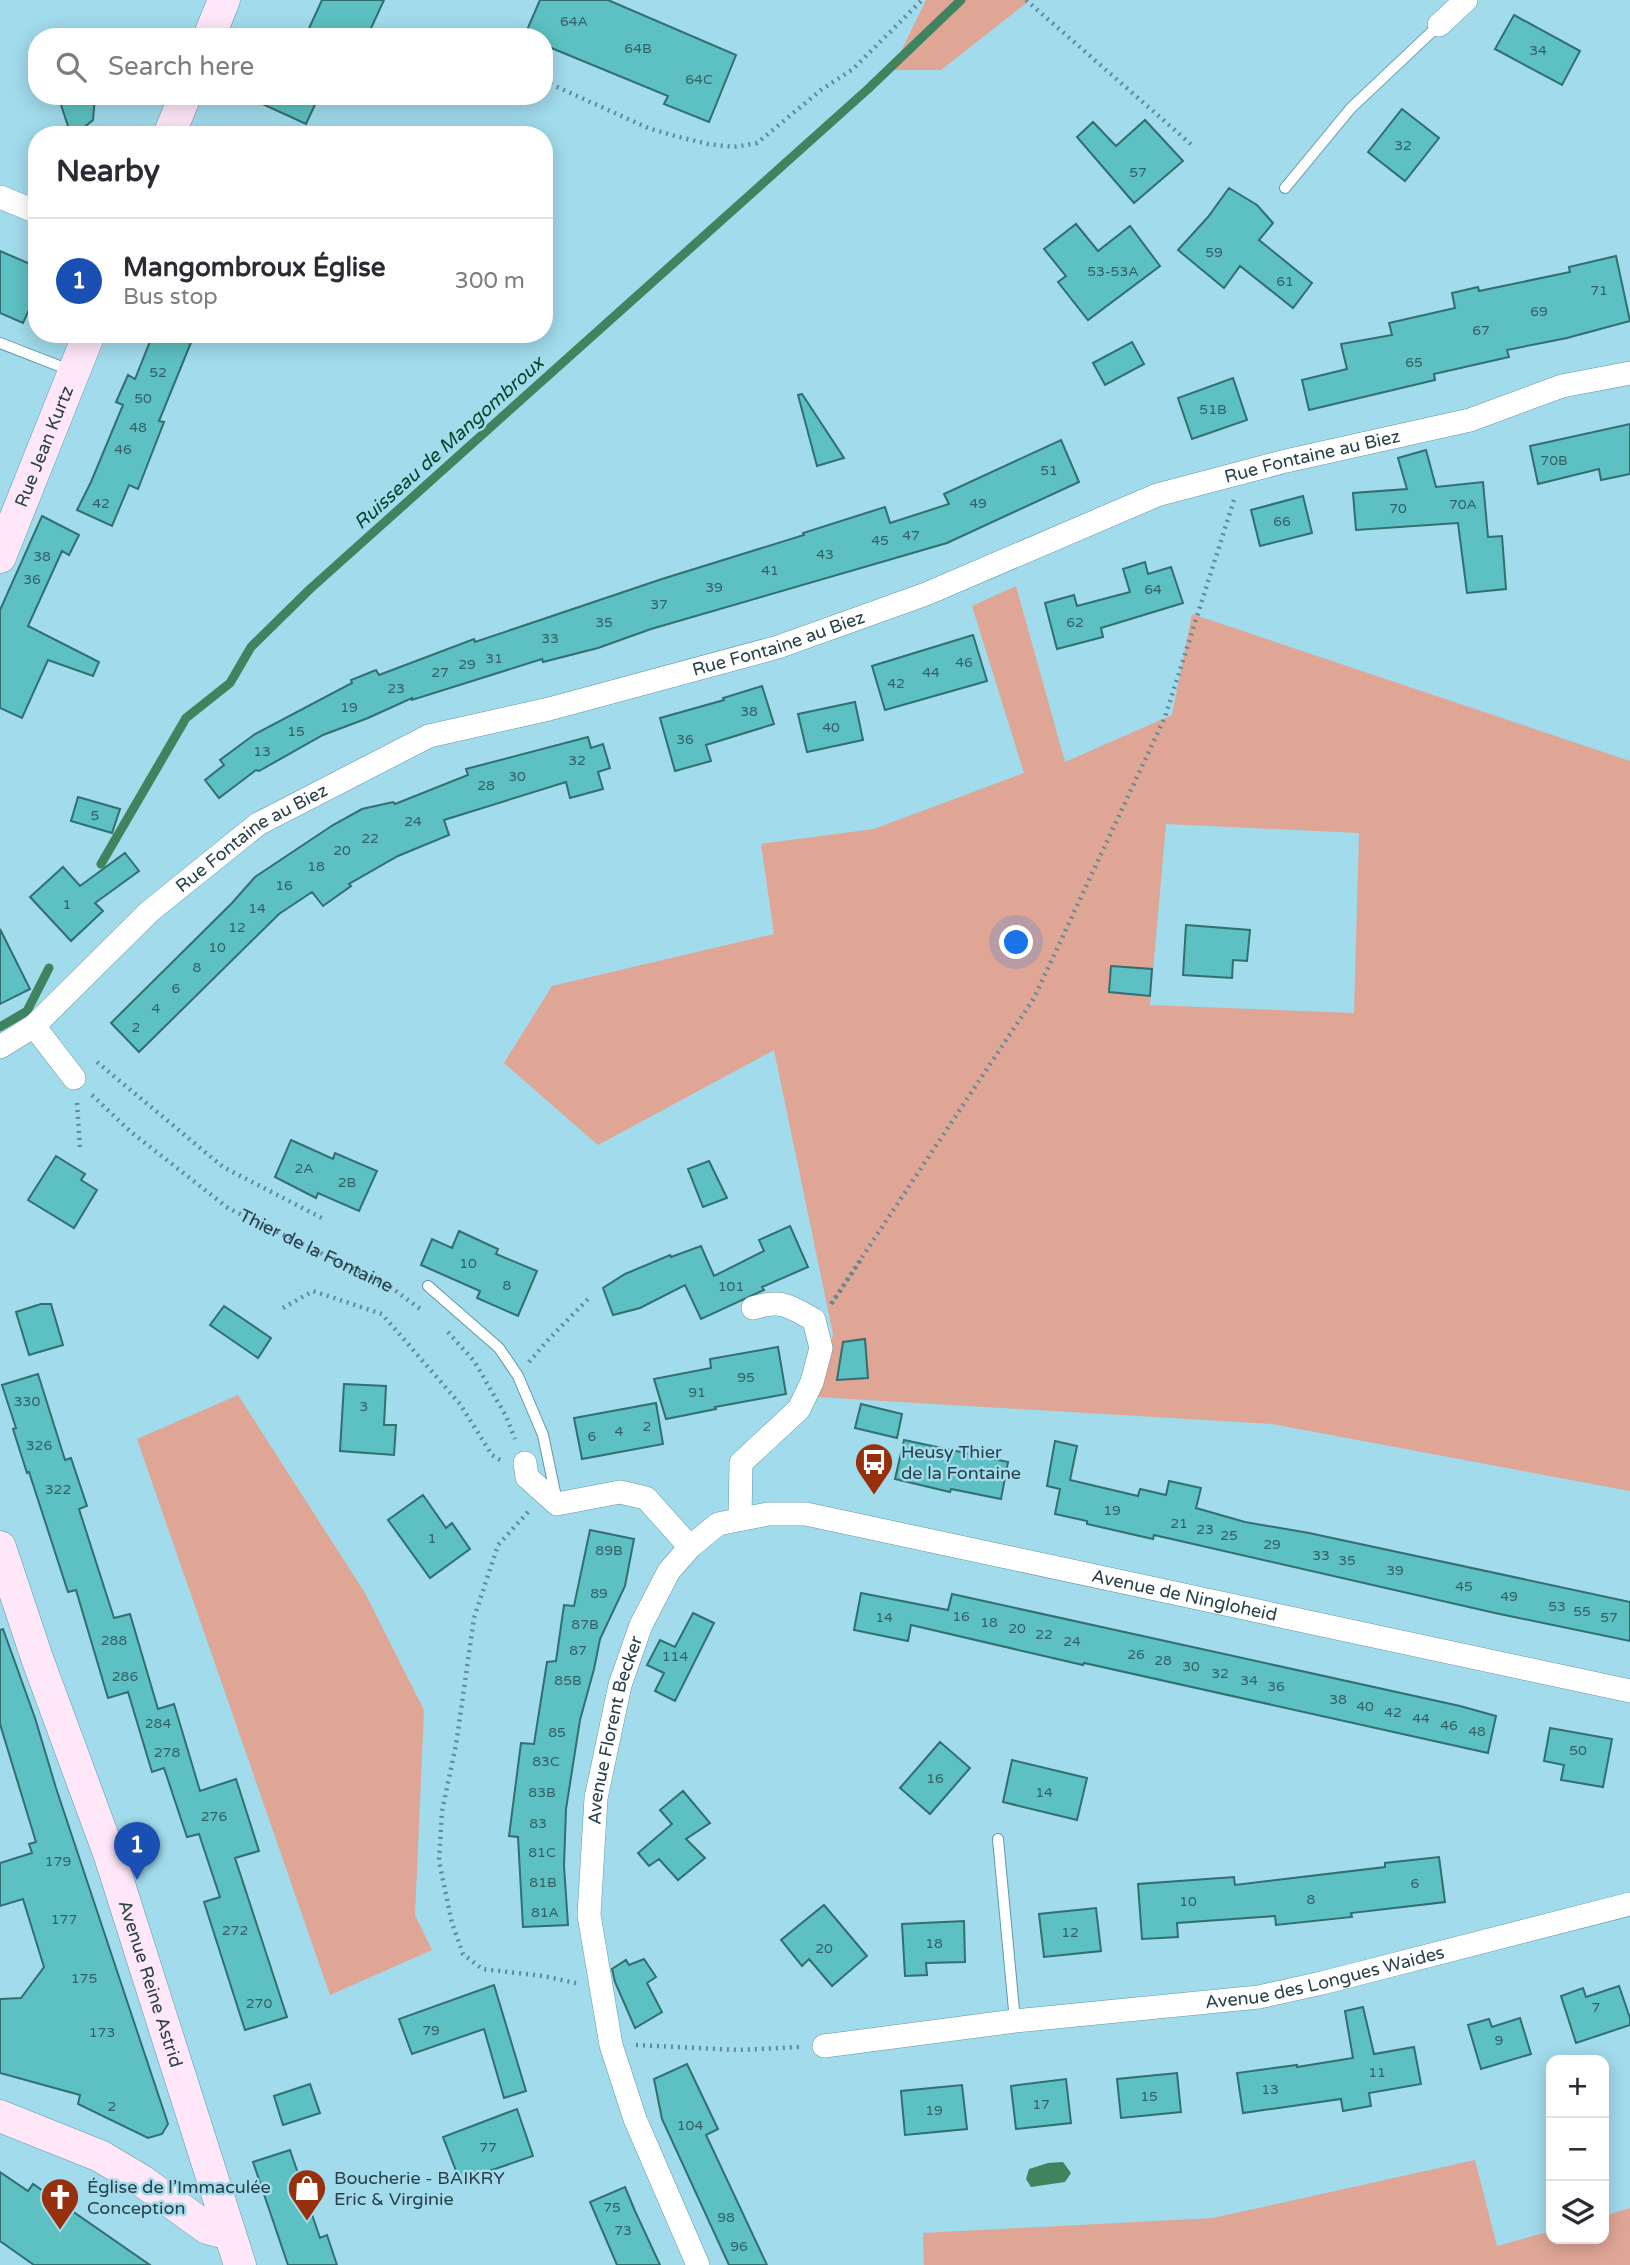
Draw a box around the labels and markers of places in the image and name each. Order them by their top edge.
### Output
bus stop icon: Heusy Thier de la Fontaine [853,1441,895,1496]
place label: Heusy Thier de la Fontaine [901,1441,1021,1484]
pin: 1 [114,1822,160,1880]
shop icon: Boucherie - BAIKRY Eric & Virginie [286,2167,328,2222]
place label: Boucherie - BAIKRY Eric & Virginie [334,2167,505,2210]
church icon: Église de l’Immaculée Conception [39,2176,81,2231]
place label: Église de l’Immaculée Conception [87,2176,271,2219]

